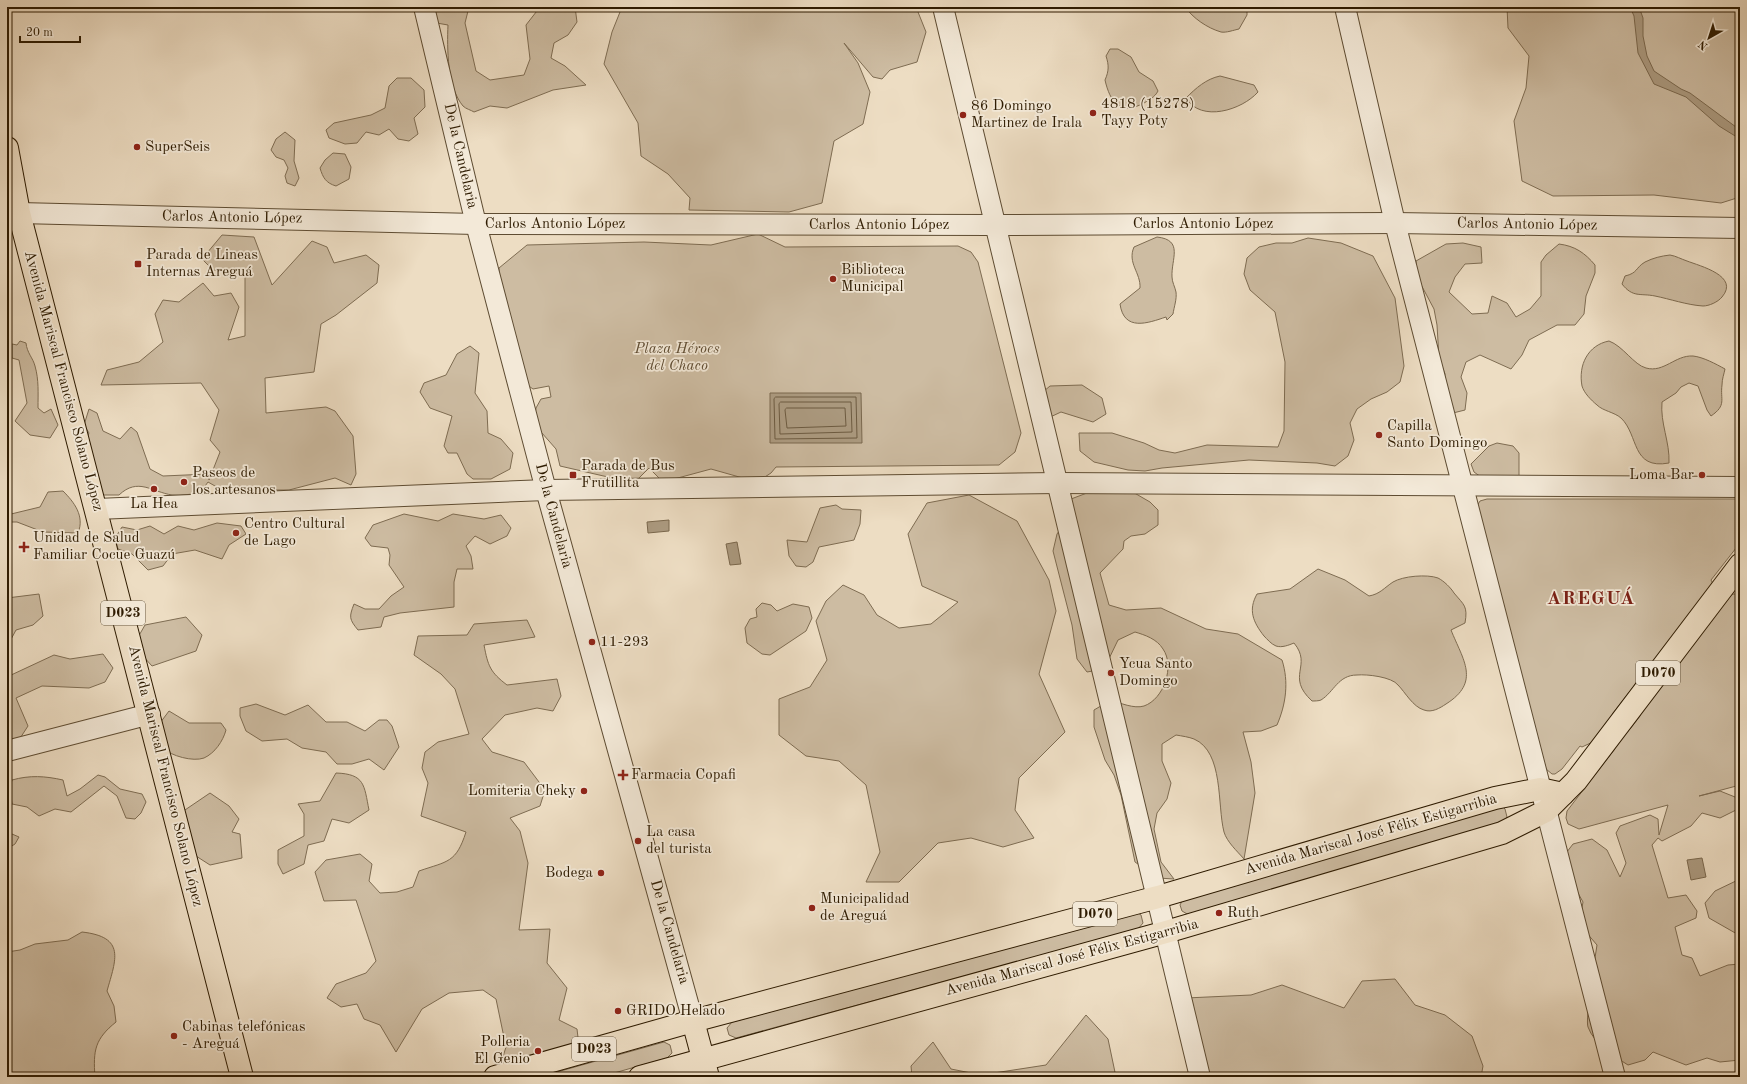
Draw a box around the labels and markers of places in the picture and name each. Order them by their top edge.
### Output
place label: 4818 (15278) Tayy Poty [1101,97,1195,129]
place label: 86 Domingo Martinez de Irala [971,99,1083,131]
marker: 4818 (15278) Tayy Poty [1088,108,1098,118]
marker: 86 Domingo Martinez de Irala [958,110,968,120]
place label: SuperSeis [145,140,210,155]
marker: SuperSeis [132,142,142,152]
place label: Parada de Lineas Internas Areguá [146,248,258,280]
marker: Parada de Lineas Internas Areguá [133,259,143,269]
place label: Biblioteca Municipal [841,263,905,295]
marker: Biblioteca Municipal [828,274,838,284]
place label: Capilla Santo Domingo [1387,419,1487,451]
marker: Capilla Santo Domingo [1374,430,1384,440]
place label: Parada de Bus Frutillita [581,459,675,491]
place label: Paseos de los artesanos [192,466,276,498]
place label: Loma Bar [1629,468,1694,483]
marker: Parada de Bus Frutillita [568,470,578,480]
marker: Loma Bar [1697,470,1707,480]
marker: Paseos de los artesanos [179,477,189,487]
marker: La Hea [149,484,159,494]
place label: La Hea [130,497,178,512]
place label: Centro Cultural de Lago [244,517,345,549]
marker: Centro Cultural de Lago [231,528,241,538]
place label: Unidad de Salud Familiar Cocue Guazú [33,531,175,563]
marker: Unidad de Salud Familiar Cocue Guazú [18,541,30,553]
place label: 11-293 [600,635,649,650]
marker: 11-293 [587,637,597,647]
place label: Ycua Santo Domingo [1119,657,1193,689]
marker: Ycua Santo Domingo [1106,668,1116,678]
place label: Farmacia Copafi [631,768,736,783]
marker: Farmacia Copafi [618,770,628,780]
place label: Lomiteria Cheky [468,784,576,799]
marker: Lomiteria Cheky [579,786,589,796]
place label: La casa del turista [646,825,712,857]
marker: La casa del turista [633,836,643,846]
place label: Bodega [545,866,594,881]
marker: Bodega [596,868,606,878]
place label: Municipalidad de Areguá [820,892,910,924]
marker: Municipalidad de Areguá [807,903,817,913]
place label: Ruth [1227,906,1259,921]
marker: Ruth [1214,908,1224,918]
place label: GRIDO Helado [626,1004,725,1019]
marker: GRIDO Helado [613,1006,623,1016]
place label: Cabinas telefónicas - Areguá [182,1020,306,1052]
marker: Cabinas telefónicas - Areguá [169,1031,179,1041]
place label: Polleria El Genio [474,1035,531,1067]
marker: Polleria El Genio [533,1046,543,1056]

